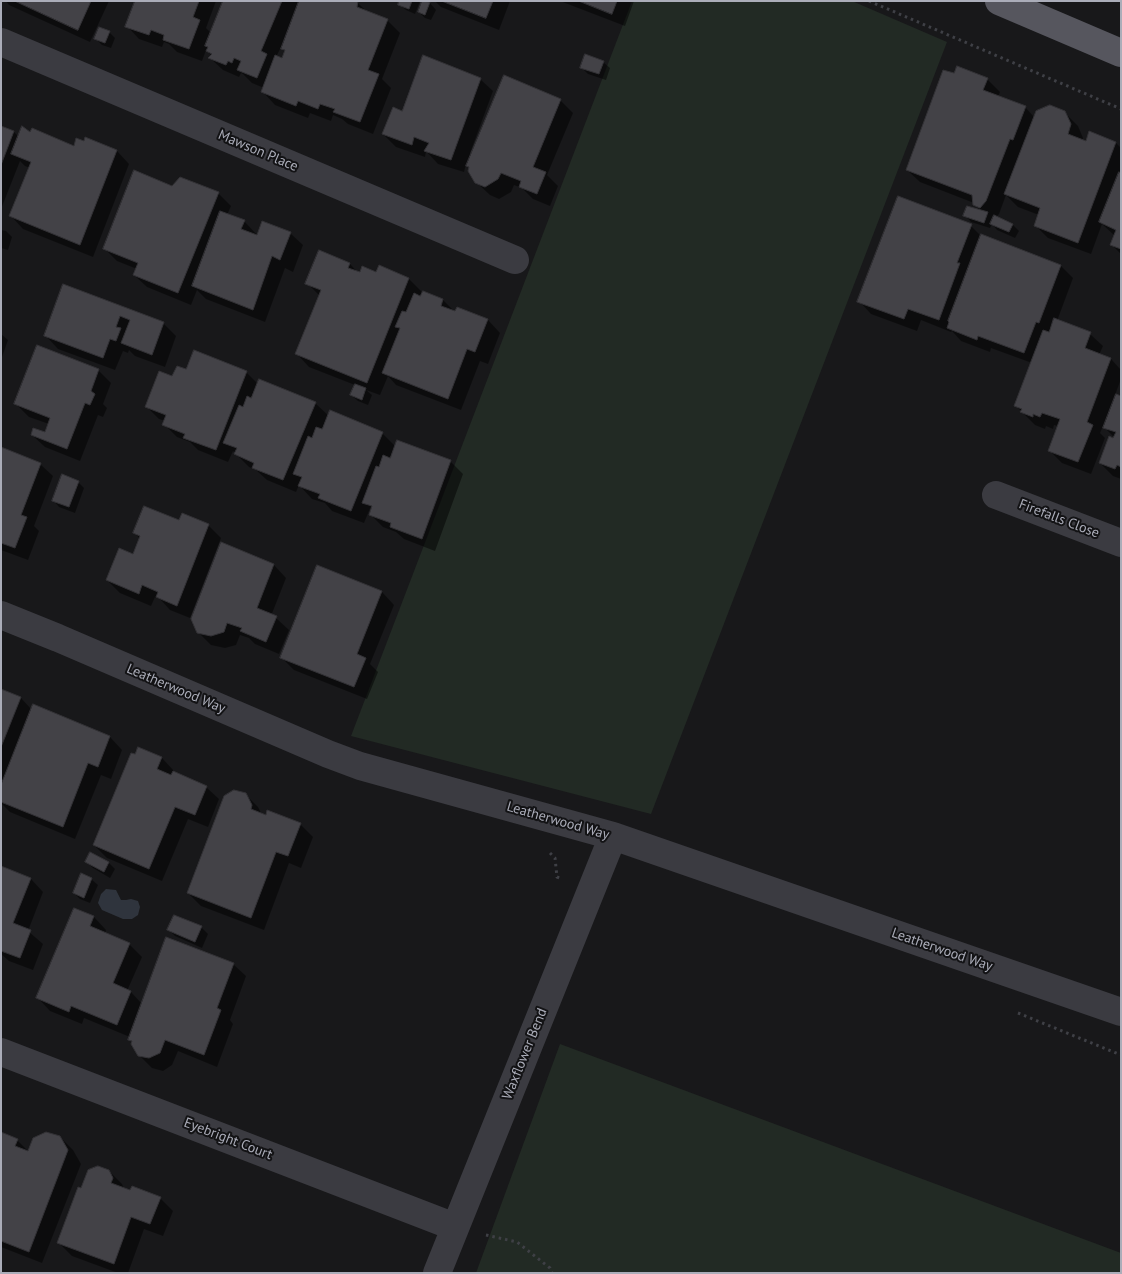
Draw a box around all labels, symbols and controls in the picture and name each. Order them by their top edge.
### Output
street label: Mawson Place [216,127,300,175]
street label: Firefalls Close [1016,496,1102,542]
street label: Leatherwood Way [124,661,228,717]
street label: Leatherwood Way [505,798,611,844]
street label: Leatherwood Way [889,925,995,975]
street label: Waxflower Bend [499,1006,551,1102]
street label: Eyebright Court [181,1114,275,1164]

